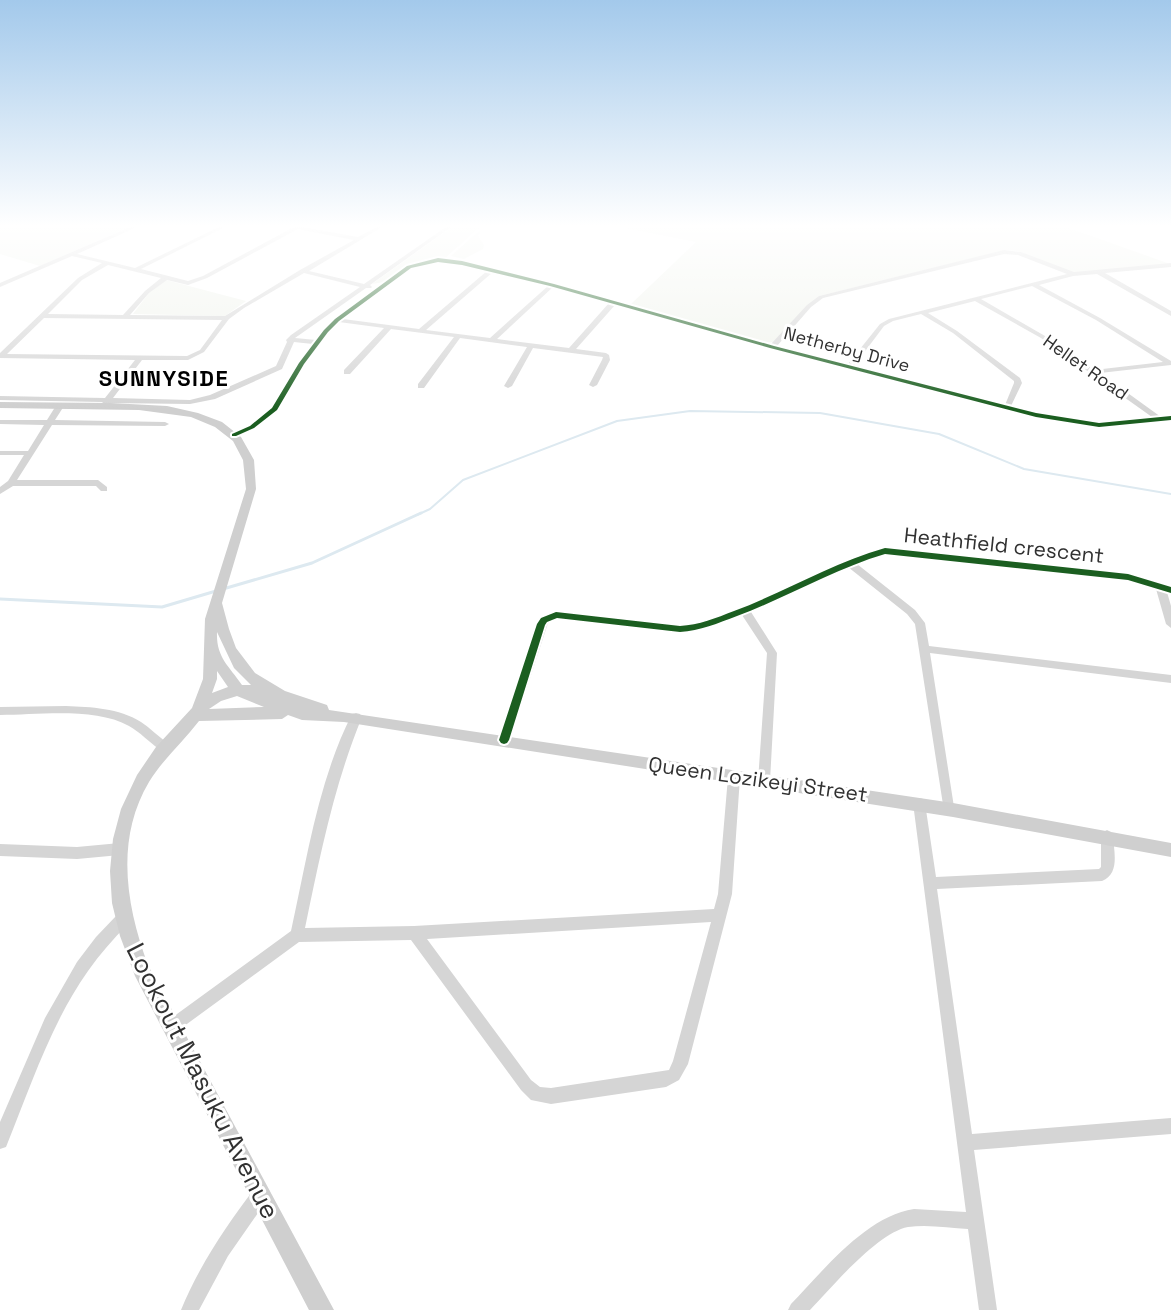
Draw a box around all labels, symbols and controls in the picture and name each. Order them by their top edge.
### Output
street label: Netherby Drive [782,321,912,377]
street label: Hellet Road [1039,329,1133,405]
district label: SUNNYSIDE [99,364,229,392]
street label: Heathfield crescent [903,521,1105,569]
street label: Queen Lozikeyi Street [647,750,869,808]
street label: Lookout Masuku Avenue [119,937,287,1225]

